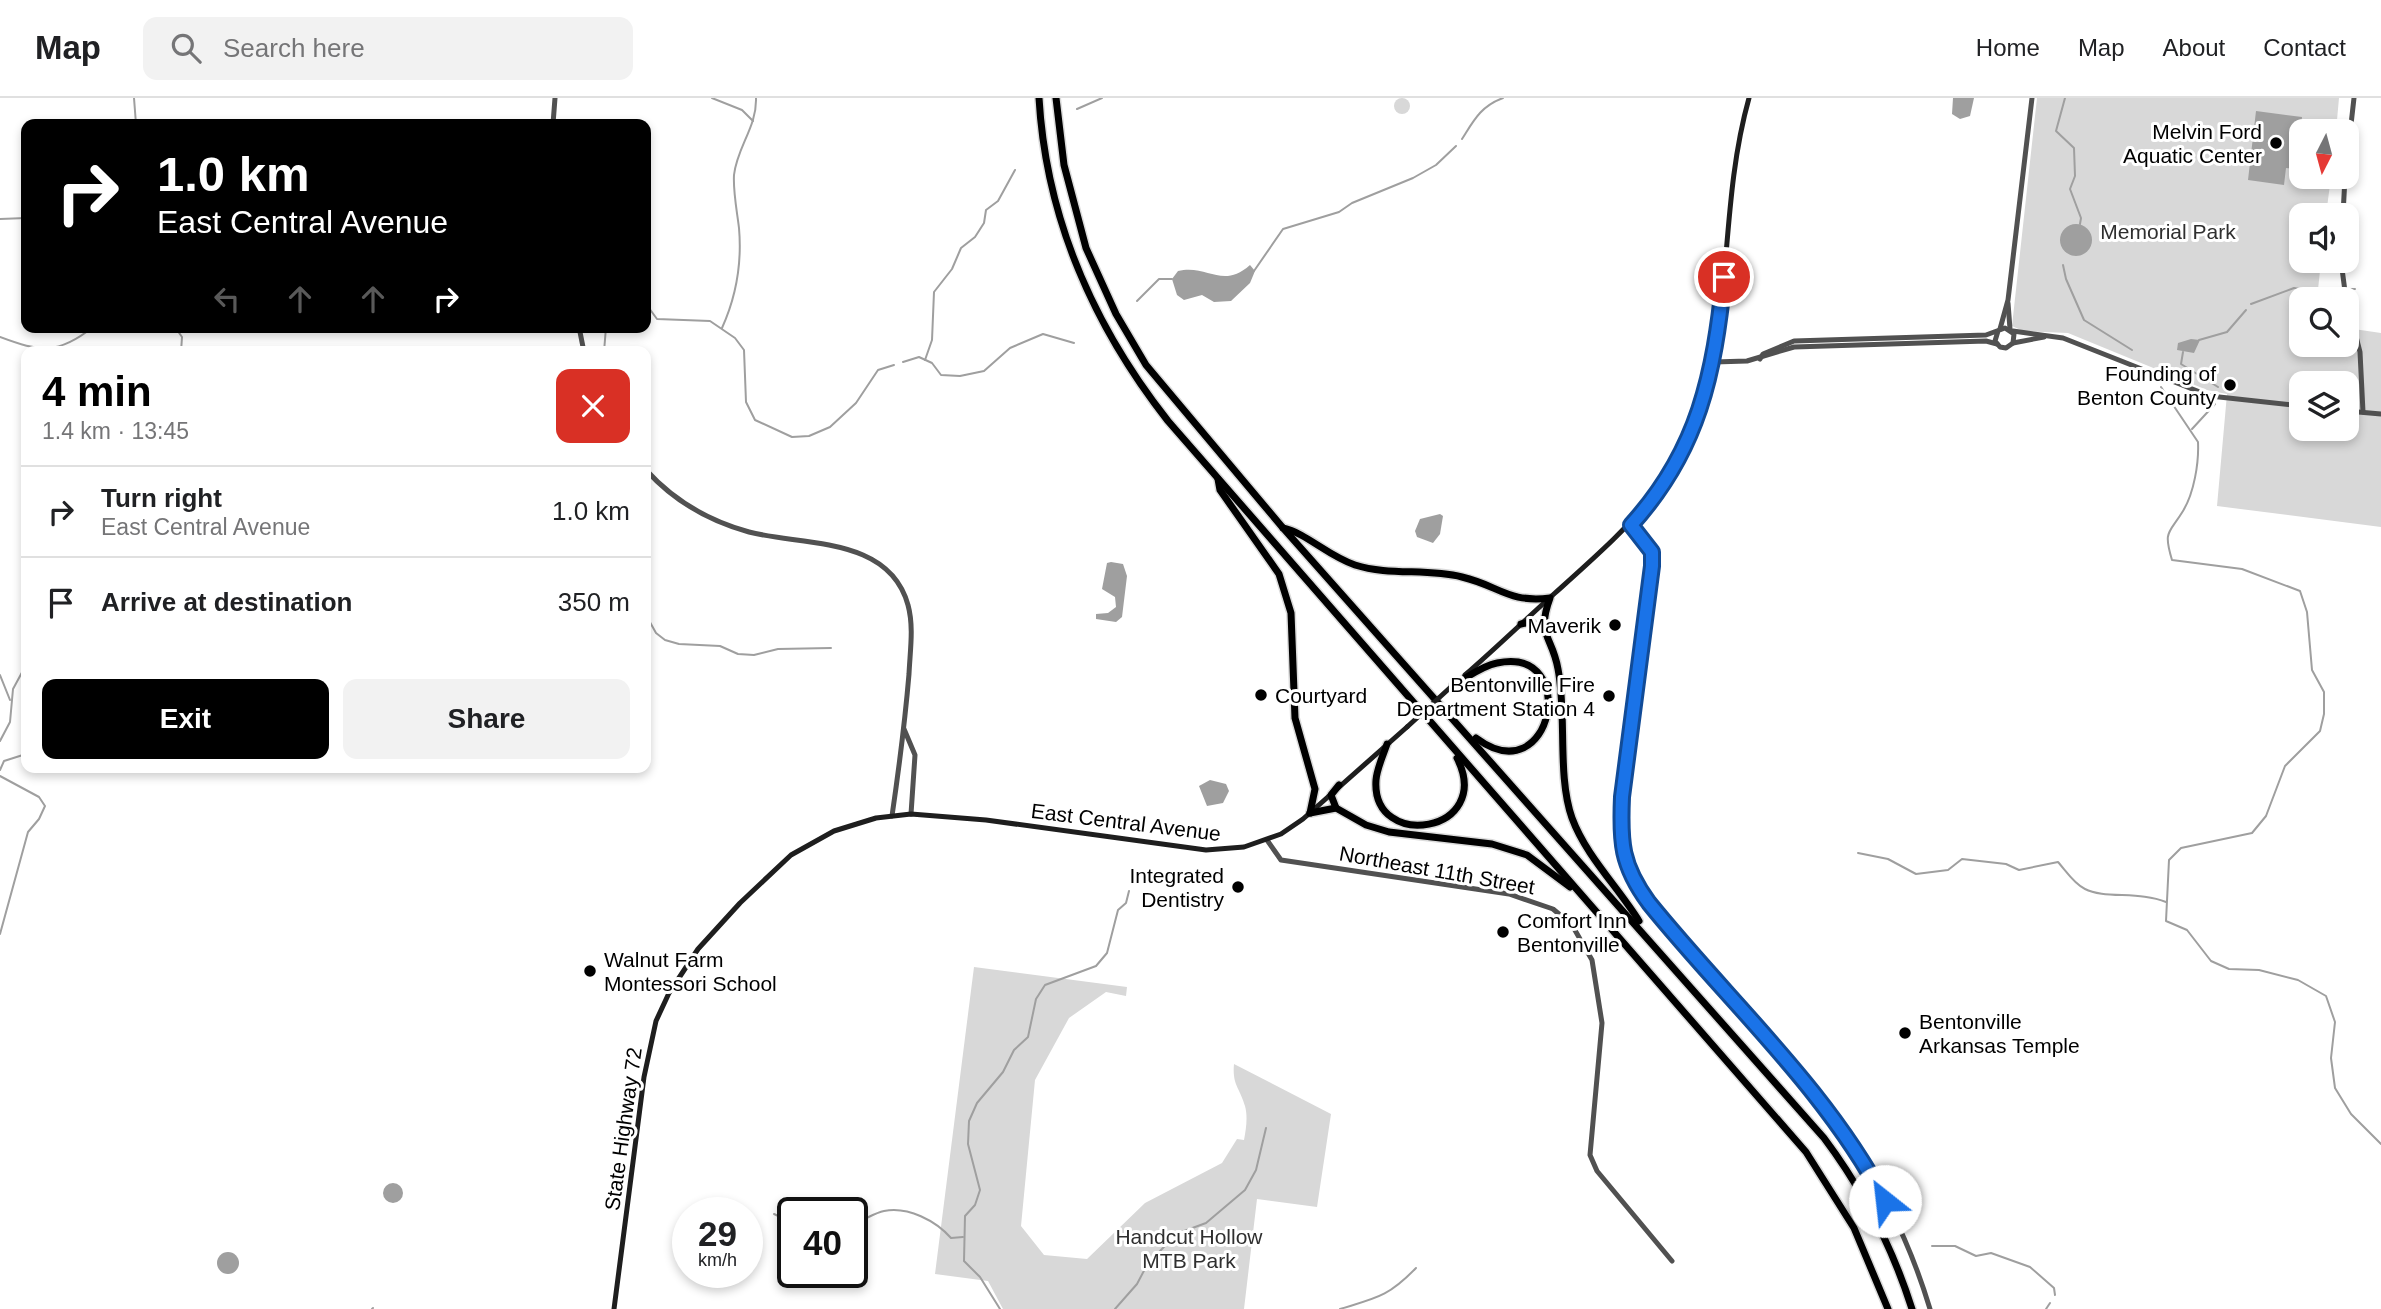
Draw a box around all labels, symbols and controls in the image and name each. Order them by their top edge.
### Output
search box [143,17,633,80]
text: Map [35,29,101,66]
icon: search [167,29,205,67]
text: Search here [223,33,365,63]
text: Home [1976,34,2040,61]
text: Map [2078,34,2125,61]
text: About [2163,34,2225,61]
text: Contact [2263,34,2346,61]
north arrow [2289,119,2359,189]
map controls [2289,119,2359,441]
place label: Melvin Ford Aquatic Center [2123,120,2262,167]
marker: Melvin Ford Aquatic Center [2268,135,2284,151]
icon: right [42,147,133,238]
text: 1.0 km [157,147,310,201]
button: sound [2289,203,2359,273]
text: East Central Avenue [157,204,448,240]
park label: Memorial Park [2100,220,2236,243]
pin [1694,247,1754,307]
icon: arrive [1705,258,1743,296]
icon: left [208,280,246,318]
icon: ahead [281,280,319,318]
icon: ahead [354,280,392,318]
icon: right [427,280,465,318]
button: search [2289,287,2359,357]
place label: Founding of Benton County [2077,362,2216,409]
text: 4 min [42,368,152,415]
button: close [556,369,630,443]
button: layers [2289,371,2359,441]
marker: Founding of Benton County [2222,377,2238,393]
text: 1.4 km · 13:45 [42,418,189,444]
text: Turn right [101,483,222,513]
icon: right [42,493,80,531]
text: 1.0 km [552,496,630,526]
text: East Central Avenue [101,514,310,540]
icon: arrive [42,584,80,622]
text: Arrive at destination [101,587,352,617]
text: 350 m [558,587,630,617]
place label: Maverik [1527,614,1601,637]
marker: Maverik [1607,617,1623,633]
place label: Bentonville Fire Department Station 4 [1397,673,1595,720]
button: Exit [42,679,329,759]
button: Share [343,679,630,759]
place label: Courtyard [1275,684,1367,707]
marker: Courtyard [1253,687,1269,703]
marker: Bentonville Fire Department Station 4 [1601,688,1617,704]
street label: East Central Avenue [1030,799,1222,845]
street label: Northeast 11th Street [1337,841,1537,899]
place label: Integrated Dentistry [1129,864,1224,911]
marker: Integrated Dentistry [1230,879,1246,895]
place label: Comfort Inn Bentonville [1517,909,1627,956]
marker: Comfort Inn Bentonville [1495,924,1511,940]
place label: Walnut Farm Montessori School [604,948,777,995]
marker: Walnut Farm Montessori School [582,963,598,979]
place label: Bentonville Arkansas Temple [1919,1010,2080,1057]
marker: Bentonville Arkansas Temple [1897,1025,1913,1041]
street label: State Highway 72 [600,1046,646,1212]
position arrow [1848,1164,1922,1238]
speed limit sign: 40 [777,1197,868,1288]
text: 29 [698,1214,737,1253]
park label: Handcut Hollow MTB Park [1115,1225,1263,1272]
text: km/h [698,1250,737,1270]

